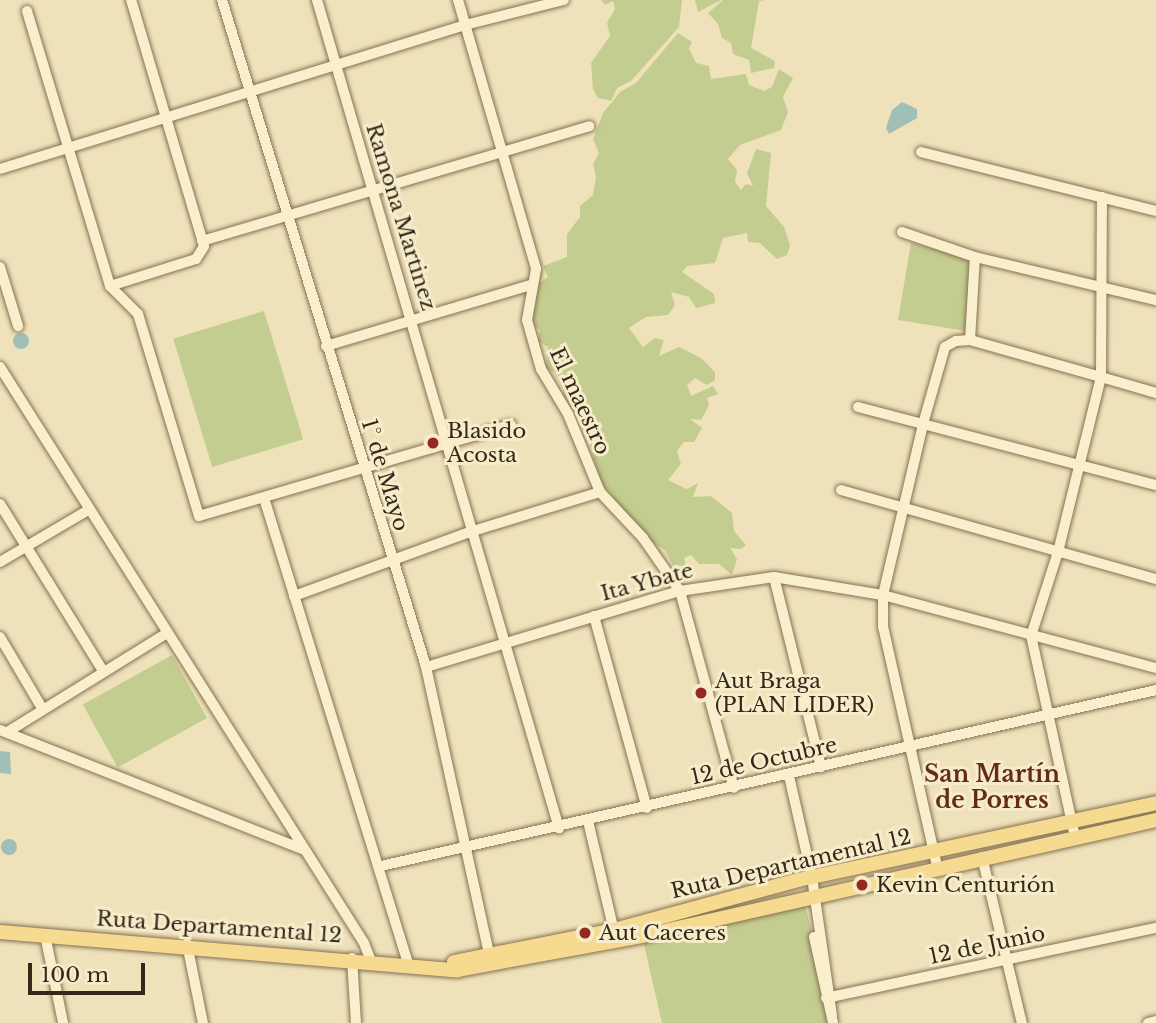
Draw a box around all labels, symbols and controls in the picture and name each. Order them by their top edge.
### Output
street label: Ramona Martinez [361,120,441,314]
street label: El maestro [544,343,616,459]
street label: 1° de Mayo [356,416,414,534]
place label: Blasido Acosta [447,418,526,468]
marker: Blasido Acosta [425,435,441,451]
street label: Ita Ybate [598,557,696,607]
place label: Aut Braga (PLAN LIDER) [715,668,874,718]
marker: Aut Braga (PLAN LIDER) [693,685,709,701]
street label: 12 de Octubre [688,732,840,790]
district label: San Martín de Porres [924,760,1060,814]
street label: Ruta Departamental 12 [668,824,914,904]
place label: Kevin Centurión [876,872,1055,898]
marker: Kevin Centurión [854,877,870,893]
street label: Ruta Departamental 12 [95,906,343,948]
place label: Aut Caceres [599,920,726,946]
street label: 12 de Junio [927,920,1047,970]
marker: Aut Caceres [577,925,593,941]
scale bar [32,950,149,994]
text: 100 m [41,962,109,988]

